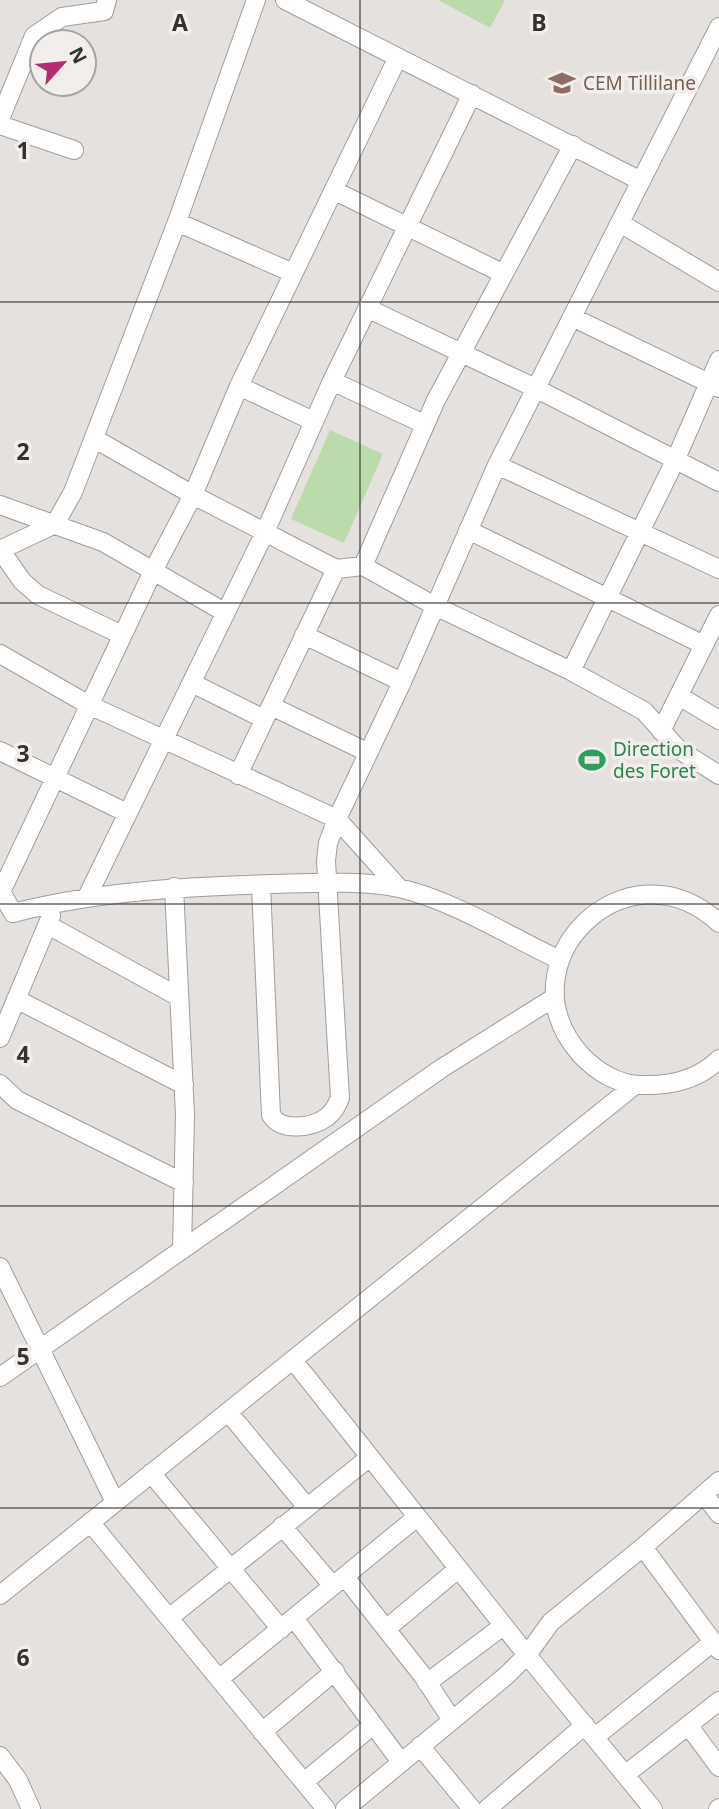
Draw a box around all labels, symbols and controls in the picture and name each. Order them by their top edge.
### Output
text: A [172,6,188,38]
text: B [531,6,547,38]
north arrow [28,28,98,98]
text: N [63,42,93,68]
school or university icon: CEM Tillilane [547,68,577,98]
place label: CEM Tillilane [583,70,696,96]
text: 1 [16,134,30,166]
text: 2 [16,435,30,467]
place label: Direction des Foret [613,736,696,784]
text: 3 [16,737,30,769]
sports icon: Direction des Foret [577,745,607,775]
text: 4 [16,1038,30,1070]
text: 5 [16,1340,30,1372]
text: 6 [16,1641,30,1673]

